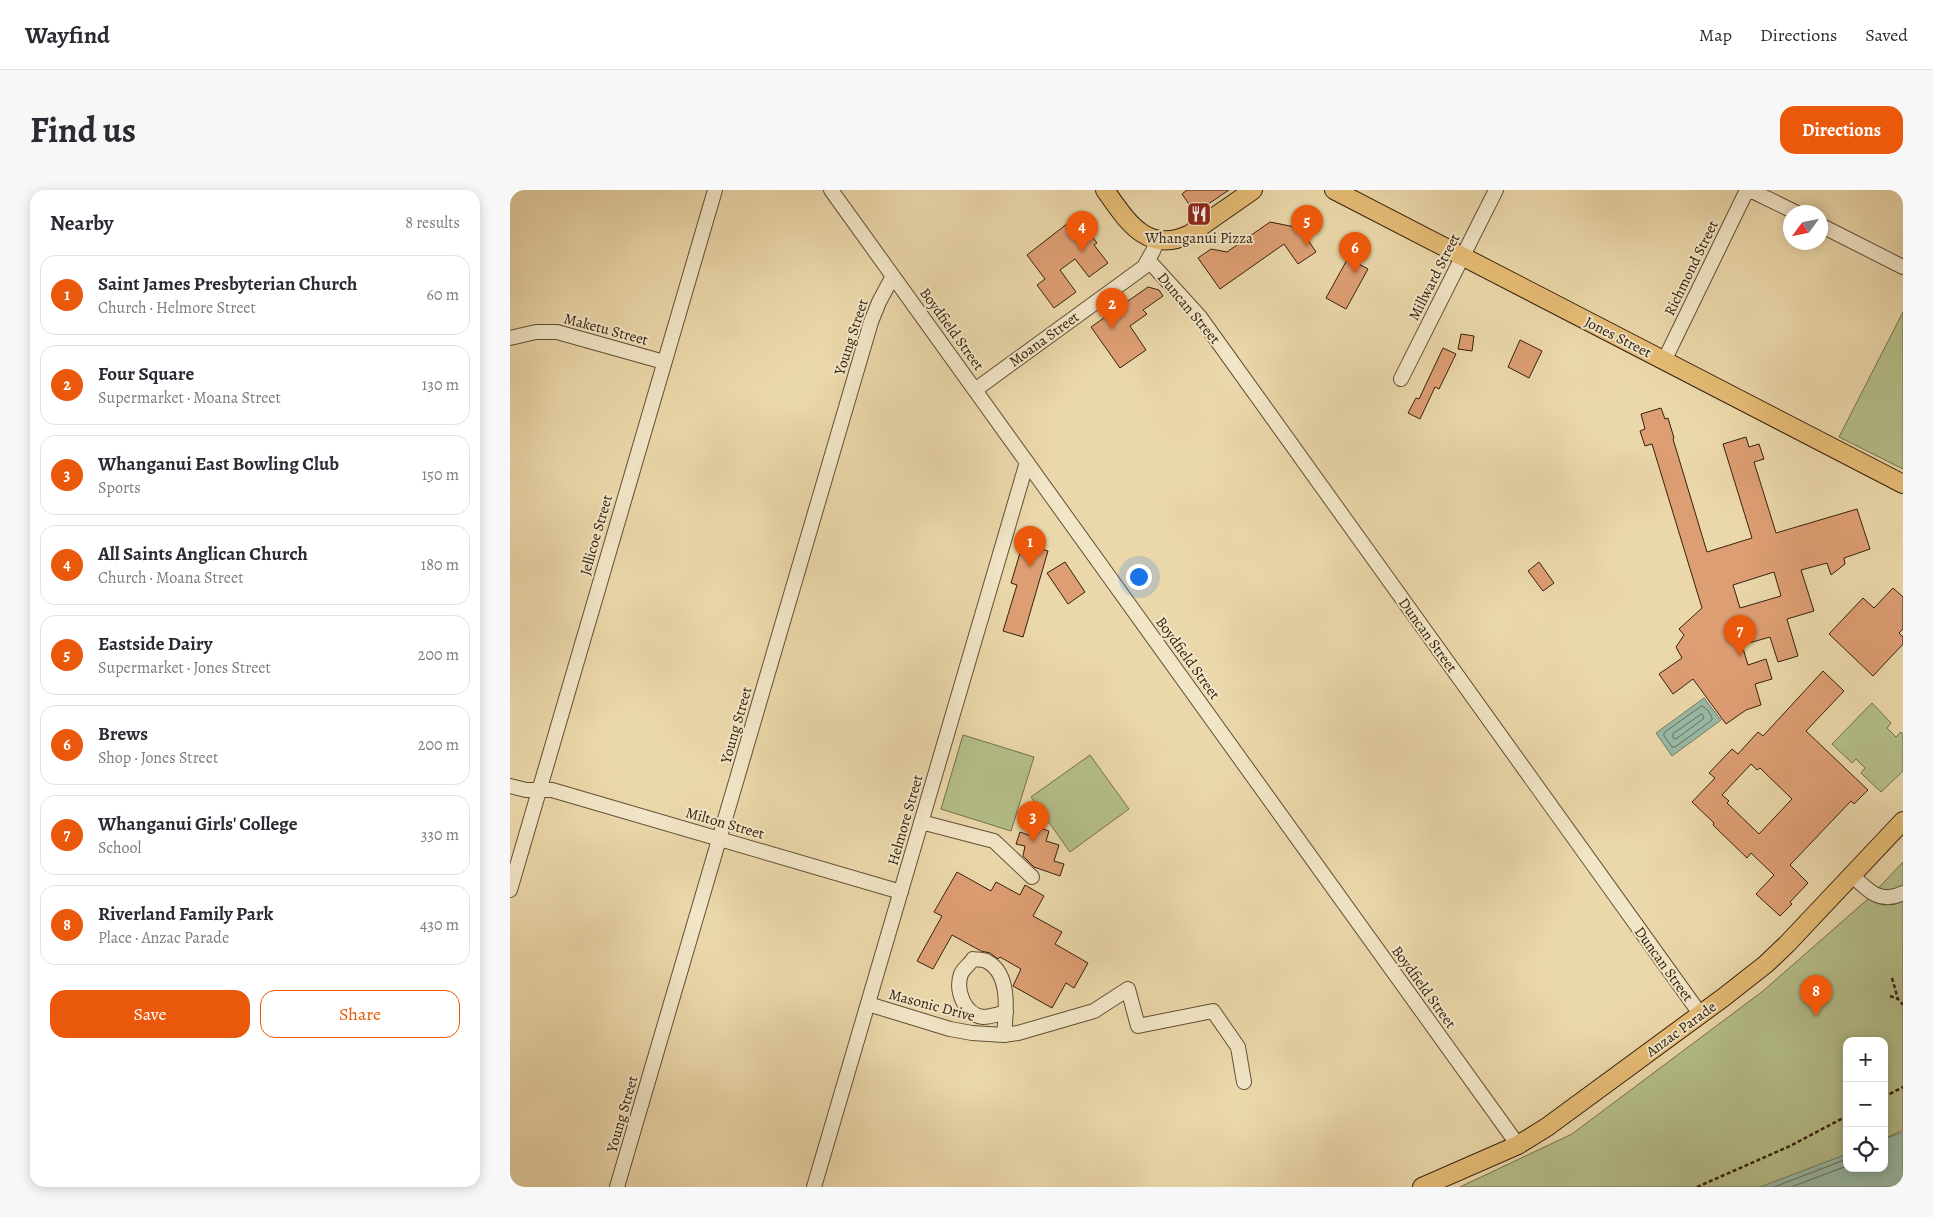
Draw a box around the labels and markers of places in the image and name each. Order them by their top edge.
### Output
restaurant icon: Whanganui Pizza [1186,201,1212,227]
pin: 5 [1291,205,1323,246]
pin: 4 [1066,211,1098,252]
place label: Whanganui Pizza [1144,228,1253,248]
pin: 6 [1339,232,1371,273]
pin: 2 [1096,288,1128,329]
pin: 1 [1014,526,1046,567]
pin: 7 [1724,615,1756,656]
pin: 3 [1017,801,1049,842]
pin: 8 [1800,975,1832,1016]

